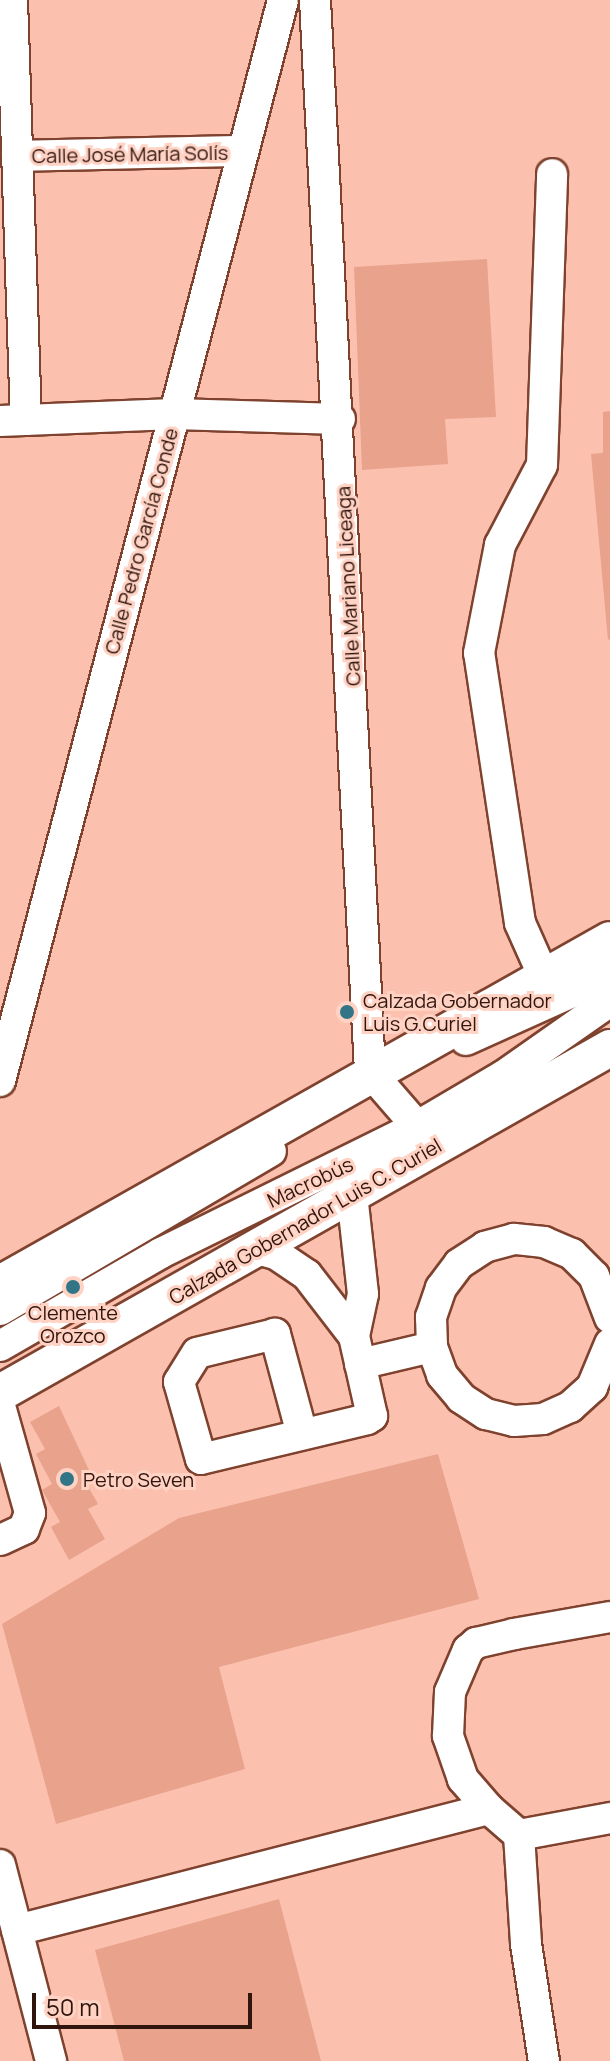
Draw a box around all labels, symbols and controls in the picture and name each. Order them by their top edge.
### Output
street label: Calle José María Solís [32,140,228,168]
street label: Calle Pedro García Conde [99,425,183,657]
street label: Calle Mariano Liceaga [331,485,365,687]
place label: Calzada Gobernador Luis G.Curiel [363,988,552,1035]
marker: Calzada Gobernador Luis G.Curiel [338,1003,356,1021]
street label: Calzada Gobernador Luis C. Curiel [164,1133,446,1309]
street label: Macrobús [263,1152,357,1212]
marker: Clemente Orozco [64,1278,82,1296]
place label: Clemente Orozco [28,1300,118,1347]
place label: Petro Seven [83,1467,194,1491]
marker: Petro Seven [58,1470,76,1488]
scale bar [36,1977,256,2027]
text: 50 m [46,1990,100,2023]

